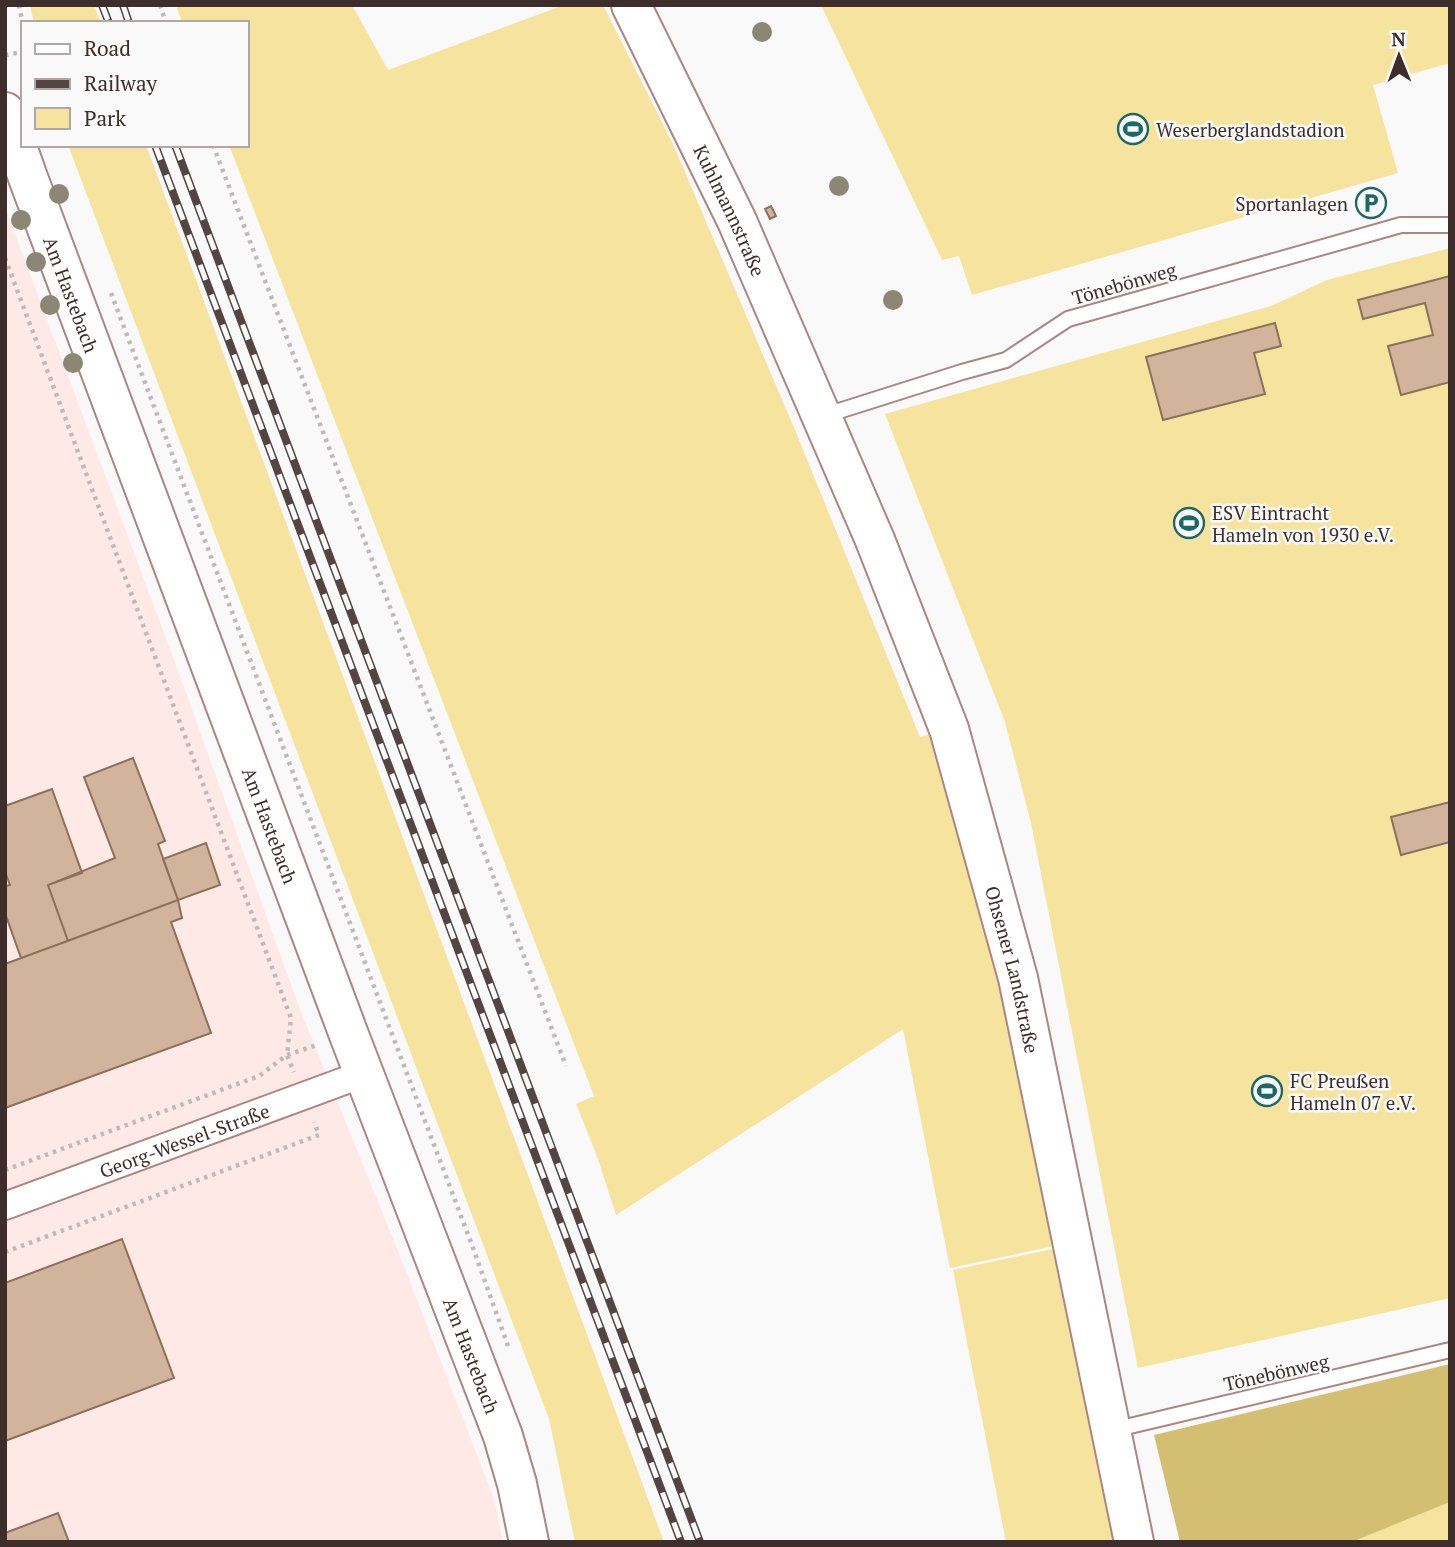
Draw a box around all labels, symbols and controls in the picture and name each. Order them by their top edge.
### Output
legend [21,21,248,147]
north arrow [1364,21,1434,91]
text: N [1391,26,1407,51]
text: Road [84,34,131,62]
text: Railway [84,69,158,97]
text: Park [84,104,126,132]
sports icon: Weserberglandstadion [1116,112,1150,146]
place label: Weserberglandstadion [1156,117,1344,142]
street label: Kuhlmannstraße [689,140,772,280]
parking icon: Sportanlagen [1354,186,1388,220]
place label: Sportanlagen [1235,191,1348,216]
street label: Am Hastebach [38,233,105,356]
street label: Tönebönweg [1069,256,1180,310]
place label: ESV Eintracht Hameln von 1930 e.V. [1212,500,1394,547]
sports icon: ESV Eintracht Hameln von 1930 e.V. [1172,506,1206,540]
street label: Am Hastebach [237,764,304,887]
street label: Ohsener Landstraße [980,883,1046,1055]
place label: FC Preußen Hameln 07 e.V. [1290,1068,1416,1115]
sports icon: FC Preußen Hameln 07 e.V. [1250,1074,1284,1108]
street label: Georg-Wessel-Straße [96,1097,273,1183]
street label: Am Hastebach [438,1294,506,1417]
street label: Tönebönweg [1221,1348,1332,1396]

